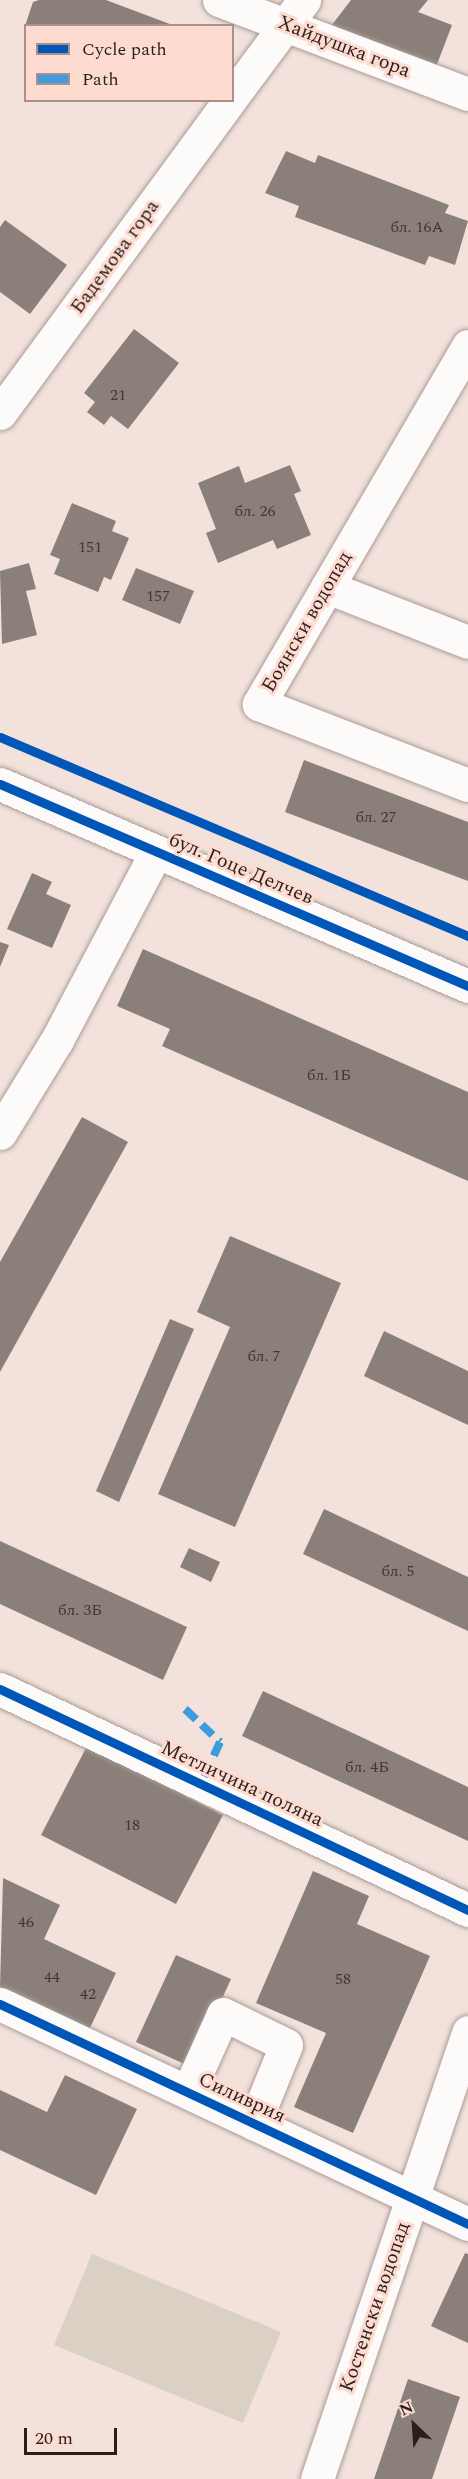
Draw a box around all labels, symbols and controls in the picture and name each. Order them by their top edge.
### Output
street label: Хайдушка гора [274,11,414,83]
legend [24,24,234,102]
text: Cycle path [82,36,167,63]
text: Path [82,66,119,93]
street label: Бадемова гора [66,195,164,319]
house number: бл. 16А [390,217,444,237]
house number: 21 [110,385,126,405]
house number: бл. 26 [234,501,276,521]
house number: 151 [78,537,102,557]
street label: Боянски водопад [257,547,357,697]
house number: 157 [146,586,170,606]
house number: бл. 27 [355,807,397,827]
street label: бул. Гоце Делчев [165,828,317,910]
house number: бл. 1Б [307,1065,351,1085]
house number: бл. 7 [247,1346,281,1366]
house number: бл. 5 [381,1561,415,1581]
house number: бл. 3Б [58,1600,102,1620]
street label: Метличина поляна [157,1736,327,1832]
house number: бл. 4Б [345,1757,389,1777]
house number: 18 [124,1815,140,1835]
house number: 46 [18,1912,34,1932]
house number: 44 [44,1967,60,1987]
house number: 58 [335,1969,351,1989]
house number: 42 [80,1984,96,2004]
street label: Силиврия [195,2067,289,2129]
street label: Костенски водопад [335,2219,415,2395]
north arrow [384,2395,444,2455]
text: N [395,2395,417,2422]
scale bar [27,2416,120,2454]
text: 20 m [35,2425,73,2452]

